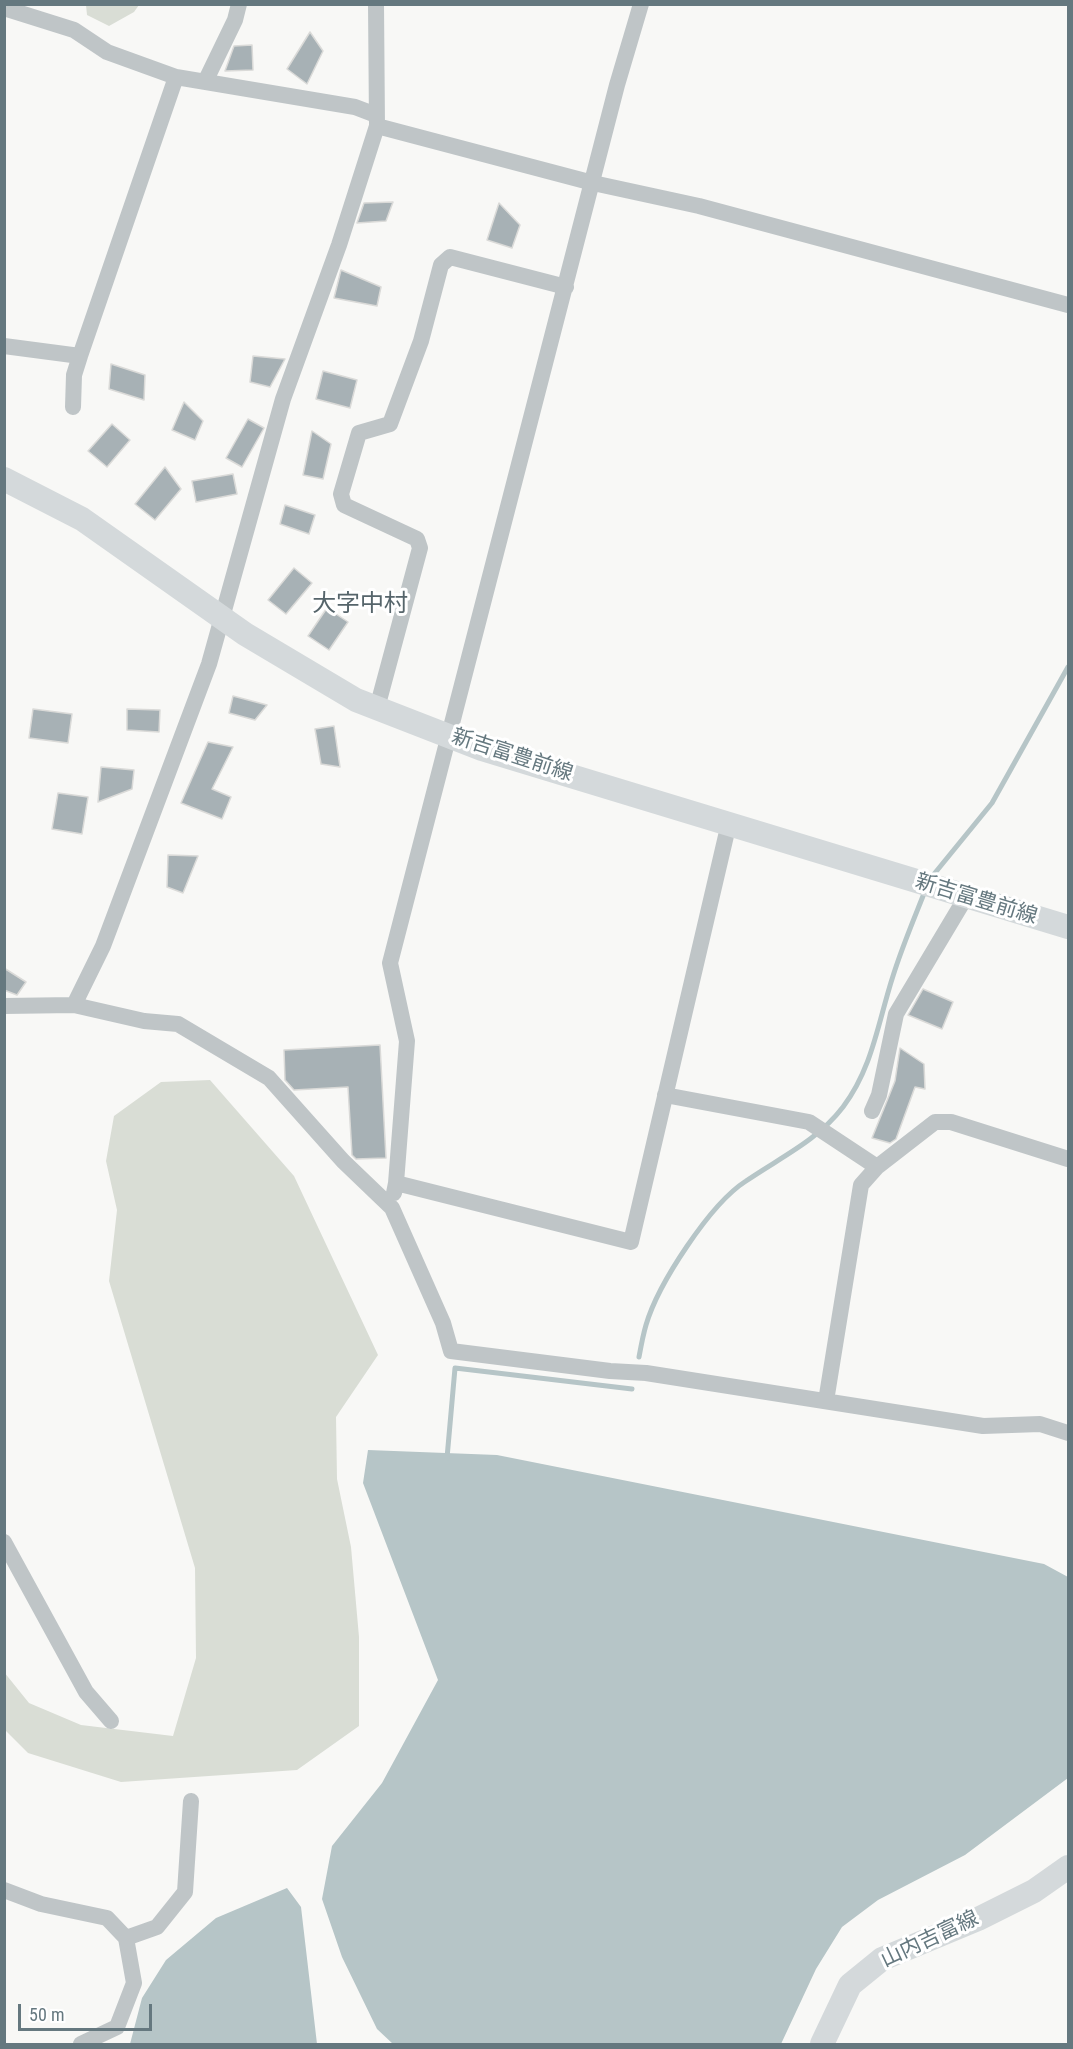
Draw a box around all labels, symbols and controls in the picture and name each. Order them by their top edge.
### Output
district label: 大字中村 [312,591,408,619]
street label: 新吉富豊前線 [448,725,576,787]
street label: 新吉富豊前線 [912,870,1040,930]
street label: 山内吉富線 [877,1906,983,1974]
scale bar [21,1992,154,2030]
text: 50 m [29,2004,64,2025]

